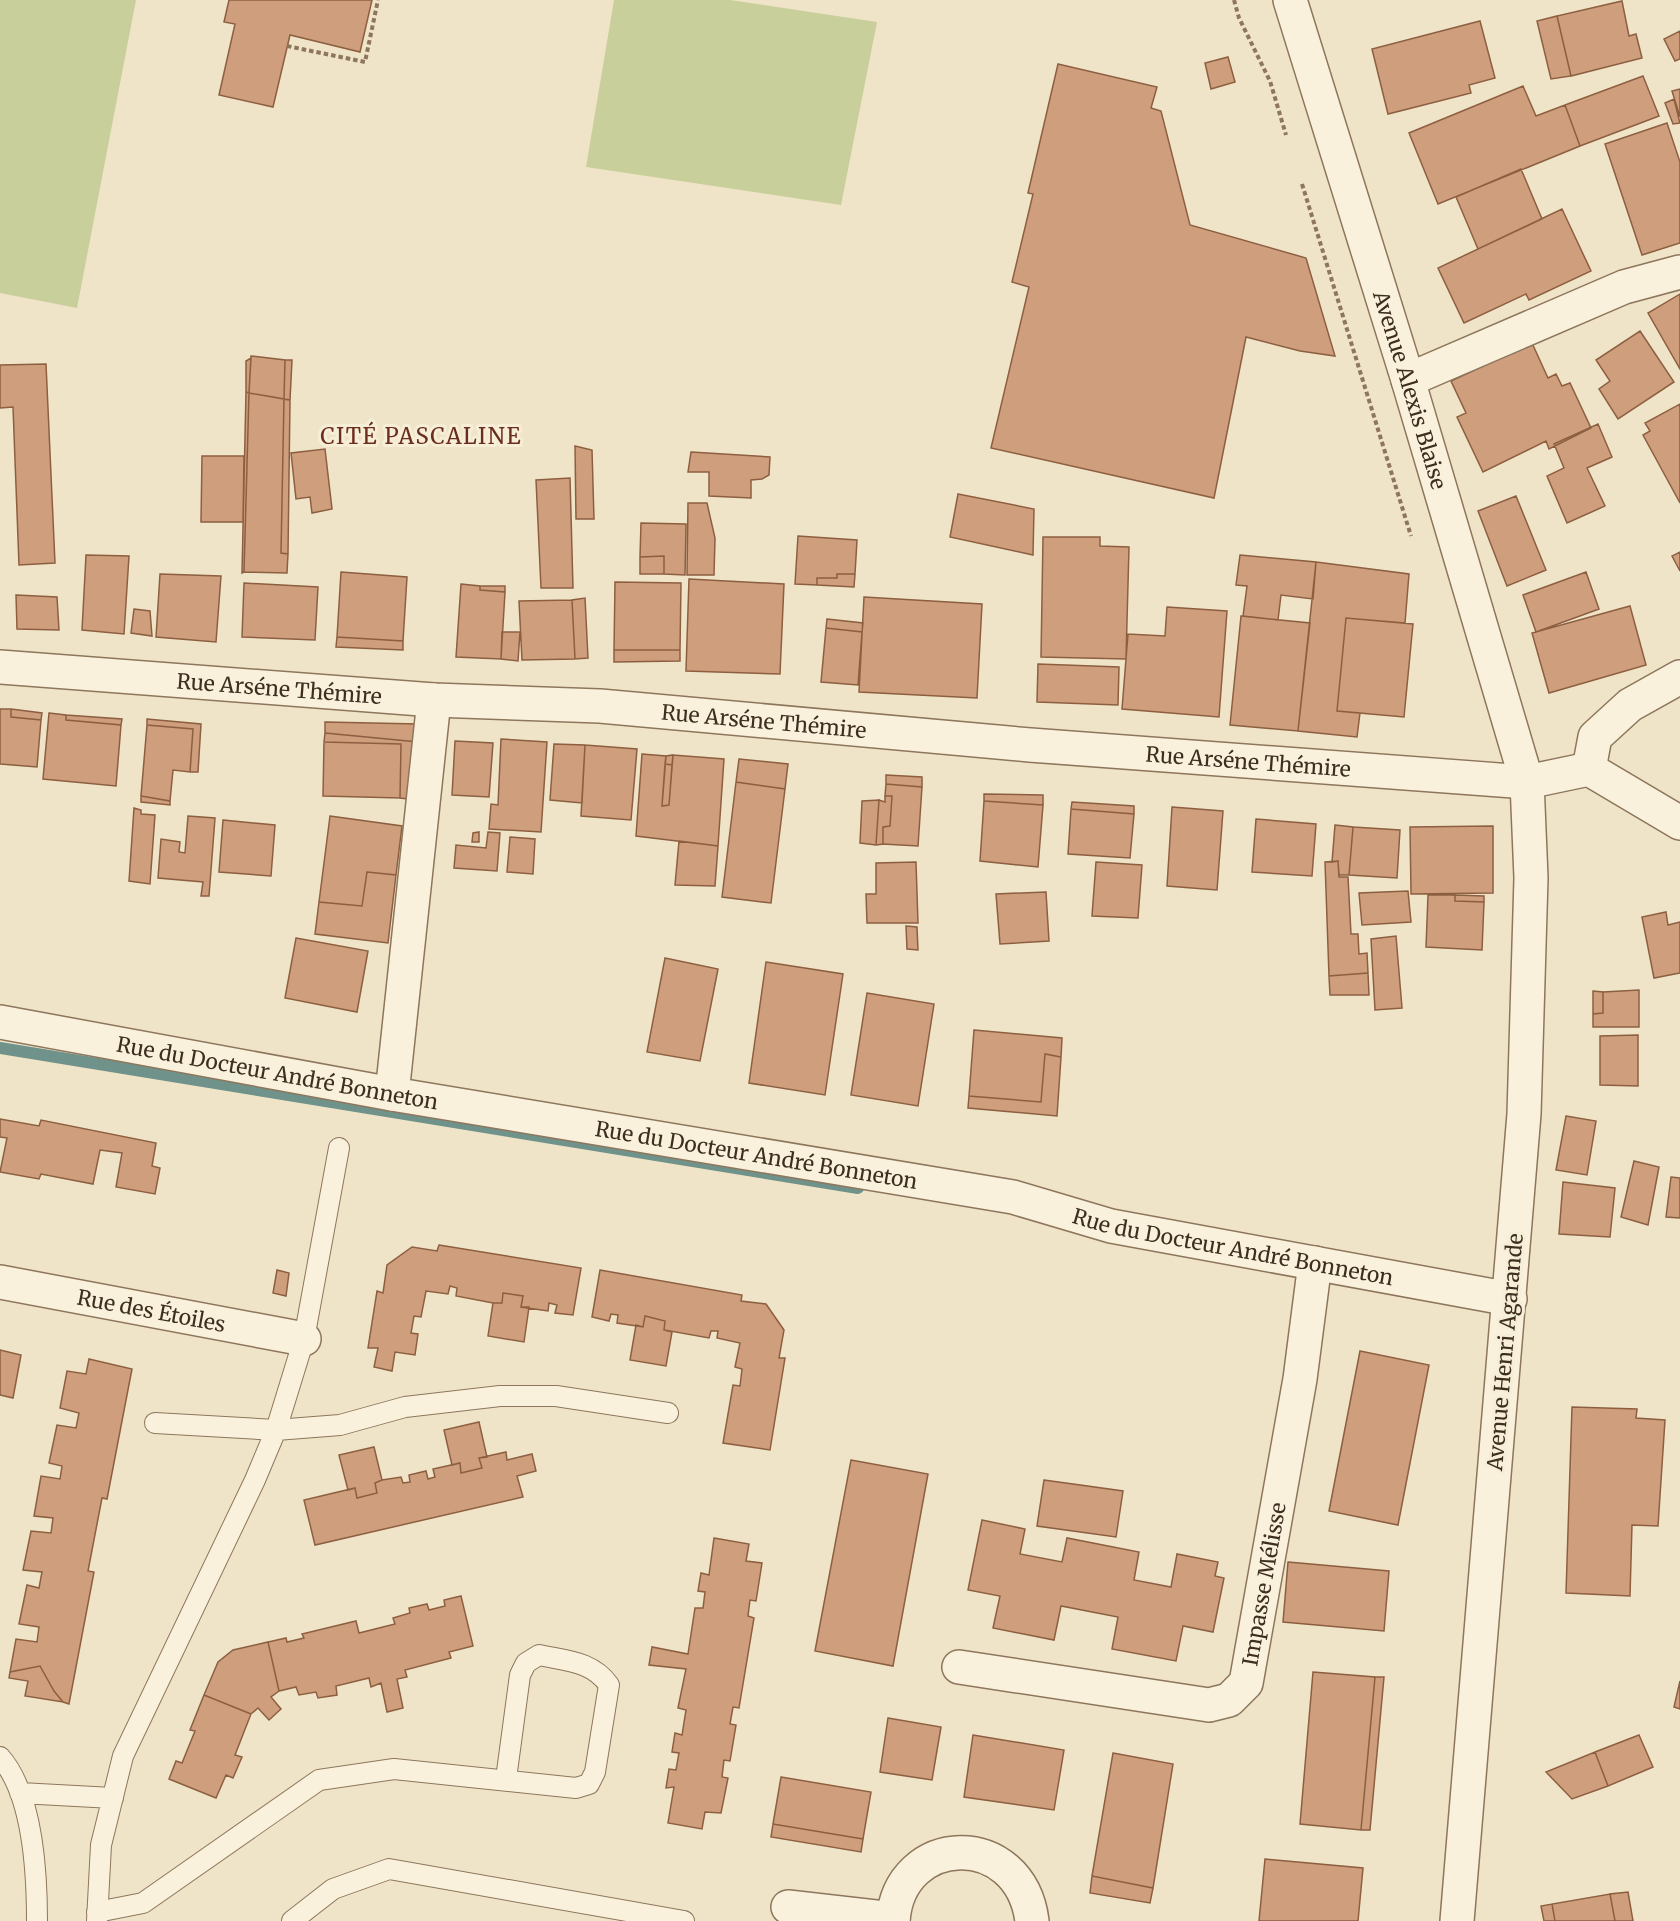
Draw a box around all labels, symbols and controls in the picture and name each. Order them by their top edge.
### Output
street label: Avenue Alexis Blaise [1367,286,1453,492]
district label: CITÉ PASCALINE [320,421,522,450]
street label: Rue Arséne Thémire [176,667,383,709]
street label: Rue Arséne Thémire [660,698,868,744]
street label: Rue Arséne Thémire [1145,740,1352,782]
street label: Rue du Docteur André Bonneton [114,1030,440,1115]
street label: Rue du Docteur André Bonneton [593,1114,920,1194]
street label: Rue du Docteur André Bonneton [1069,1202,1396,1291]
street label: Avenue Henri Agarande [1481,1232,1529,1473]
street label: Rue des Étoiles [75,1283,228,1338]
street label: Impasse Mélisse [1236,1500,1291,1668]

